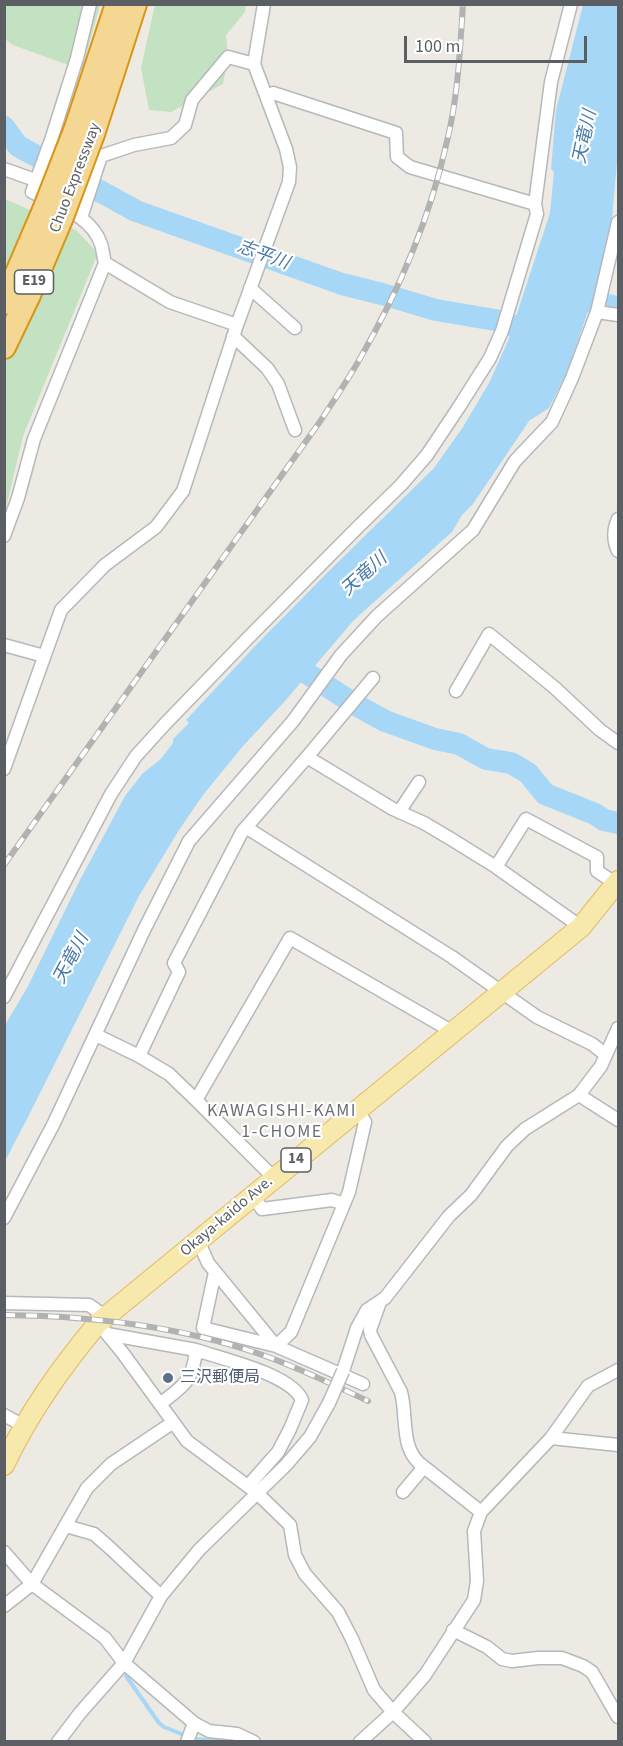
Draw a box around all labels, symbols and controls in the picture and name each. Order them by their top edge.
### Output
scale bar [407,24,590,62]
text: 100 m [415,34,460,59]
water label: 天竜川 [570,108,602,166]
street label: Chuo Expressway [46,120,106,236]
water label: 志平川 [234,237,292,275]
road number: E19 [15,270,54,294]
water label: 天竜川 [338,549,392,601]
water label: 天竜川 [50,930,94,988]
district label: KAWAGISHI-KAMI 1-CHOME [207,1101,357,1144]
road number: 14 [281,1148,311,1172]
street label: Okaya-kaido Ave. [177,1173,277,1261]
place label: 三沢郵便局 [180,1368,260,1388]
marker: 三沢郵便局 [161,1371,175,1385]

